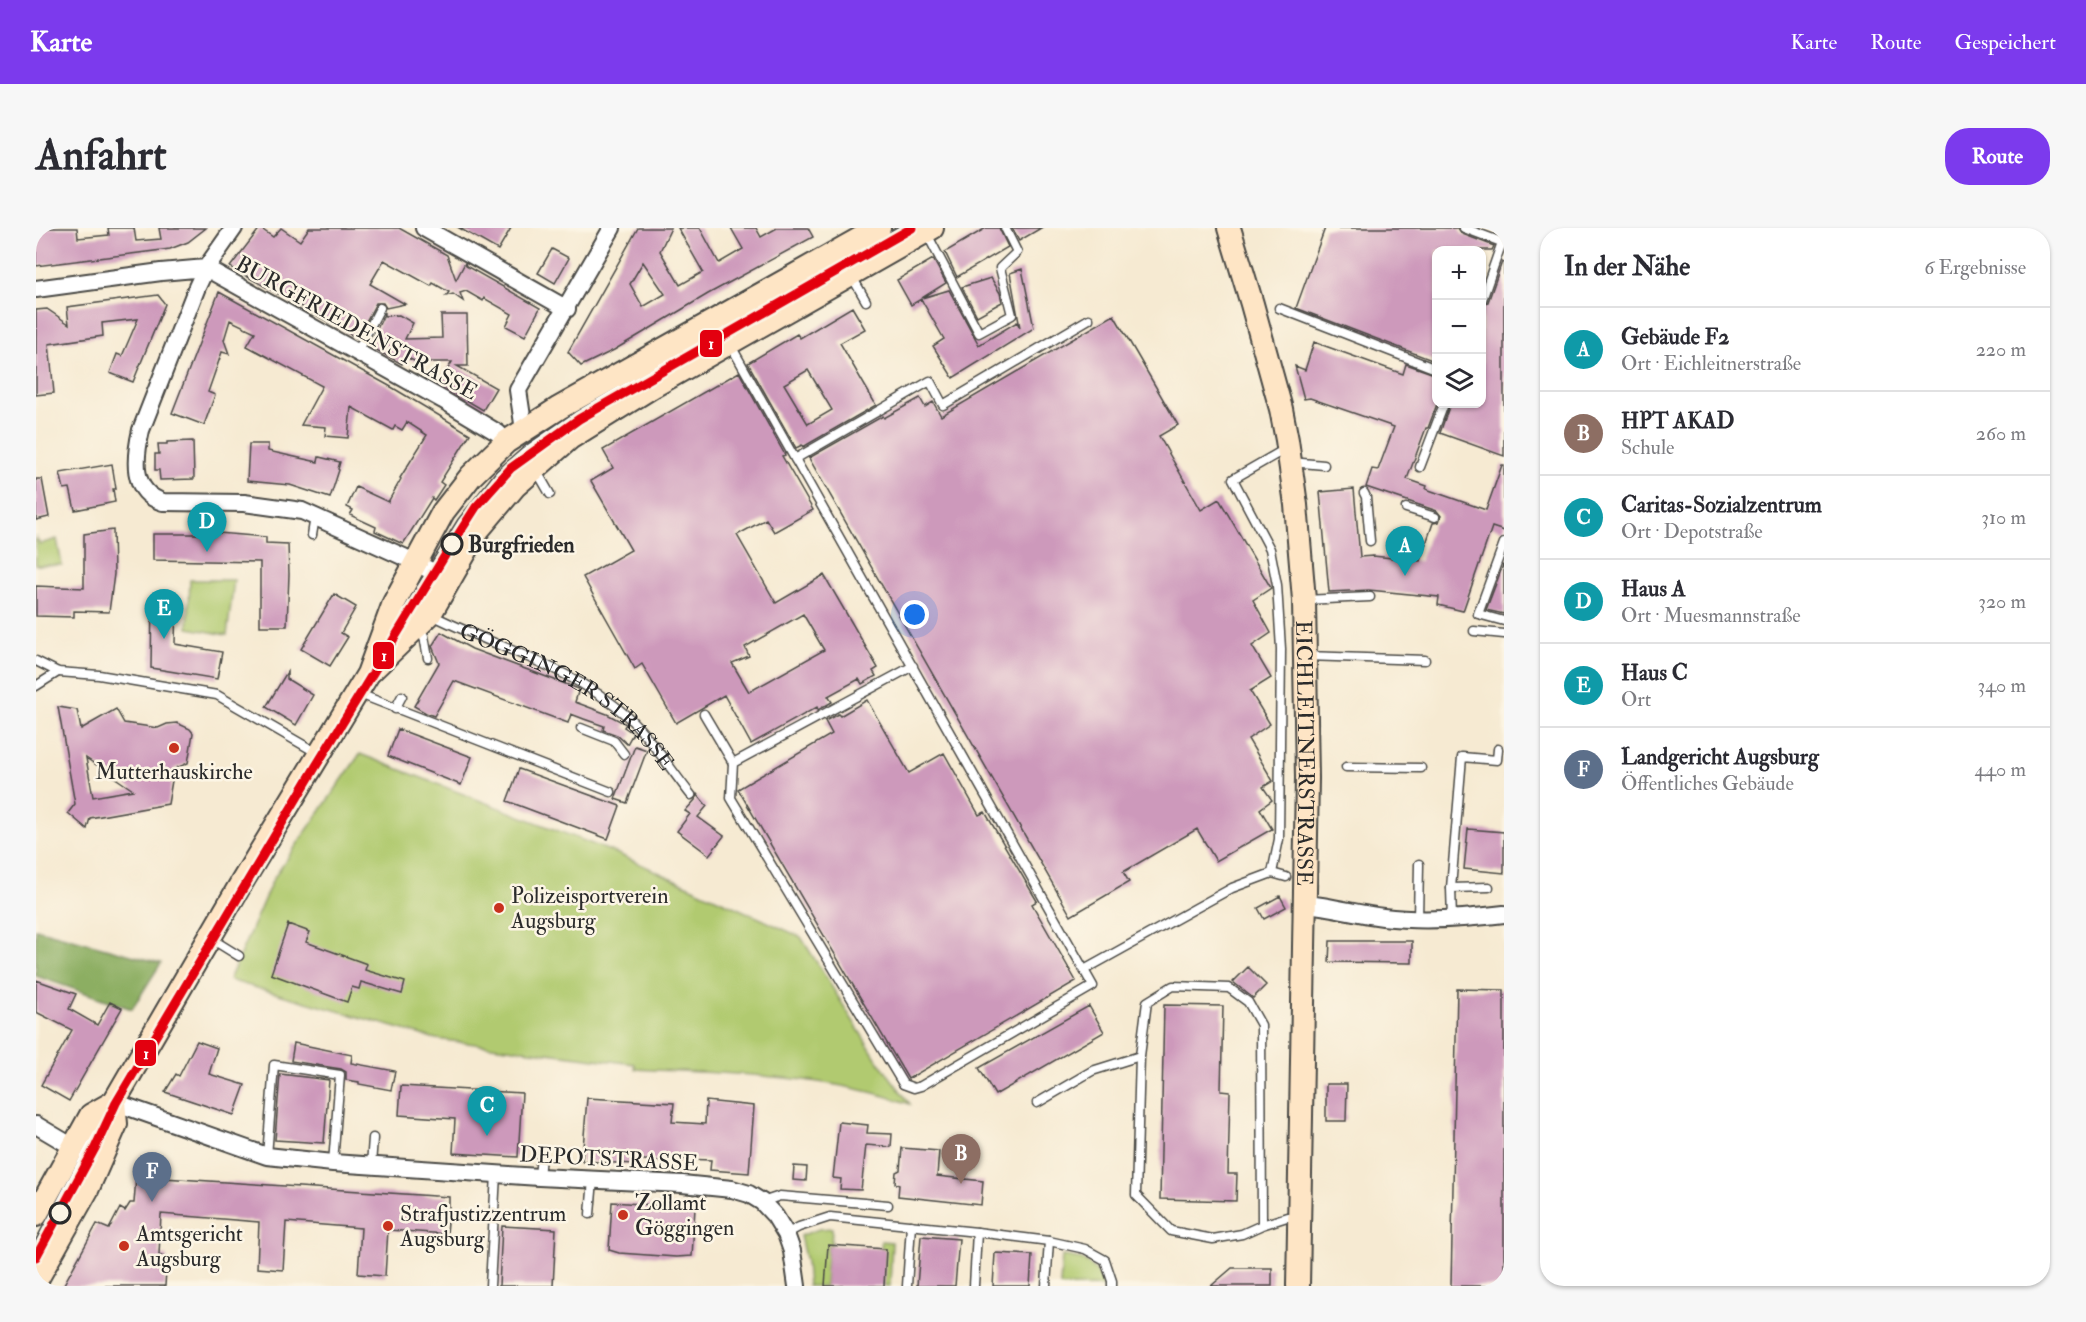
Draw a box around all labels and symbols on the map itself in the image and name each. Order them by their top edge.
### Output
street label: BURGFRIEDENSTRASSE [231,250,483,406]
line badge: 1 [699,329,723,358]
text: 1 [708,334,714,354]
pin: D [188,502,226,552]
pin: A [1386,526,1424,576]
place label: Burgfrieden [468,531,575,560]
marker: Burgfrieden [441,533,463,555]
pin: E [144,590,184,639]
your location [900,600,929,629]
street label: GÖGGINGER STRASSE [455,617,681,776]
street label: EICHLEITNERSTRASSE [1289,620,1320,886]
line badge: 1 [372,641,395,670]
text: 1 [381,646,387,666]
marker: Mutterhauskirche [167,741,181,755]
place label: Mutterhauskirche [95,758,253,786]
place label: Polizeisportverein Augsburg [510,882,669,935]
marker: Polizeisportverein Augsburg [492,901,506,915]
line badge: 1 [134,1039,157,1067]
text: 1 [143,1044,149,1064]
pin: C [468,1086,506,1136]
pin: B [942,1134,980,1184]
street label: DEPOTSTRASSE [519,1140,699,1178]
pin: F [132,1152,172,1202]
place label: Zollamt Göggingen [635,1189,734,1242]
place label: Strafjustizzentrum Augsburg [399,1200,566,1253]
unlabelled marker [49,1202,71,1224]
marker: Zollamt Göggingen [616,1208,630,1222]
marker: Strafjustizzentrum Augsburg [381,1219,395,1233]
place label: Amtsgericht Augsburg [135,1220,243,1273]
marker: Amtsgericht Augsburg [117,1239,131,1253]

